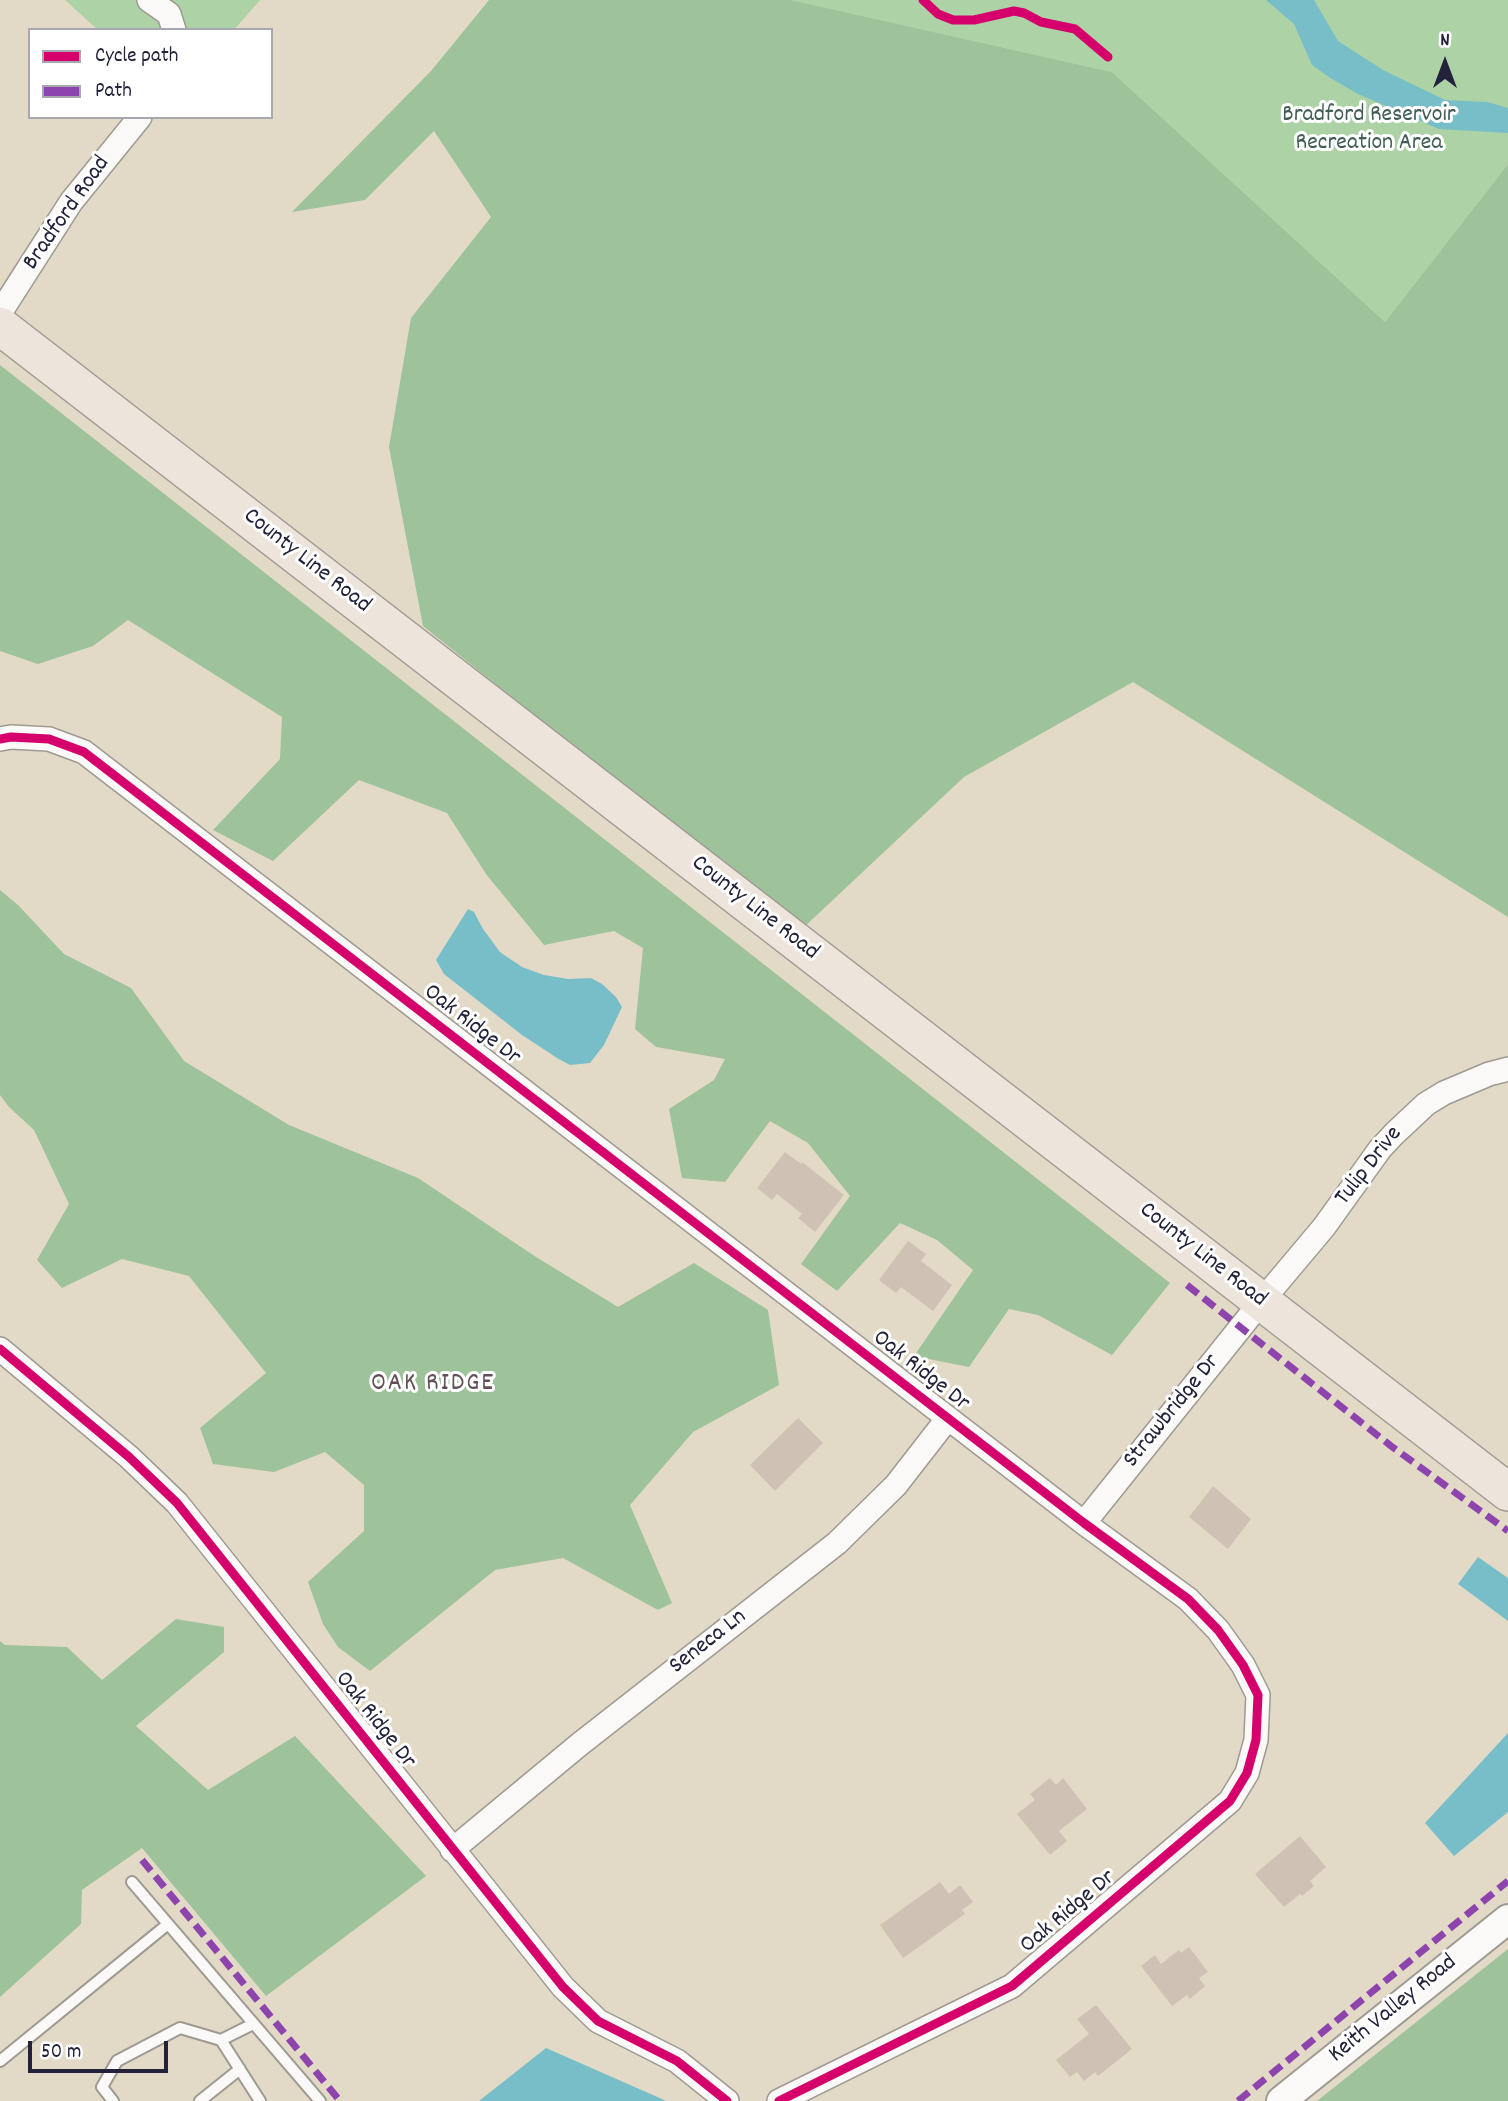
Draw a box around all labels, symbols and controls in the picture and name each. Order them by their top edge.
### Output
legend [28,28,273,119]
north arrow [1410,28,1480,98]
text: N [1440,28,1450,55]
text: Cycle path [95,42,178,72]
text: Path [95,77,132,107]
park label: Bradford Reservoir Recreation Area [1282,103,1456,159]
street label: Bradford Road [18,151,118,277]
street label: County Line Road [236,503,376,621]
street label: County Line Road [684,850,824,968]
street label: Oak Ridge Dr [417,979,525,1073]
street label: Tulip Drive [1330,1122,1410,1212]
street label: County Line Road [1132,1197,1272,1315]
street label: Oak Ridge Dr [866,1325,974,1419]
street label: Strawbridge Dr [1118,1349,1228,1475]
district label: OAK RIDGE [372,1369,494,1401]
street label: Seneca Ln [665,1604,753,1682]
street label: Oak Ridge Dr [327,1667,421,1775]
street label: Oak Ridge Dr [1015,1865,1123,1961]
street label: Keith Valley Road [1324,1950,1464,2070]
scale bar [32,2028,172,2072]
text: 50 m [41,2038,81,2068]

